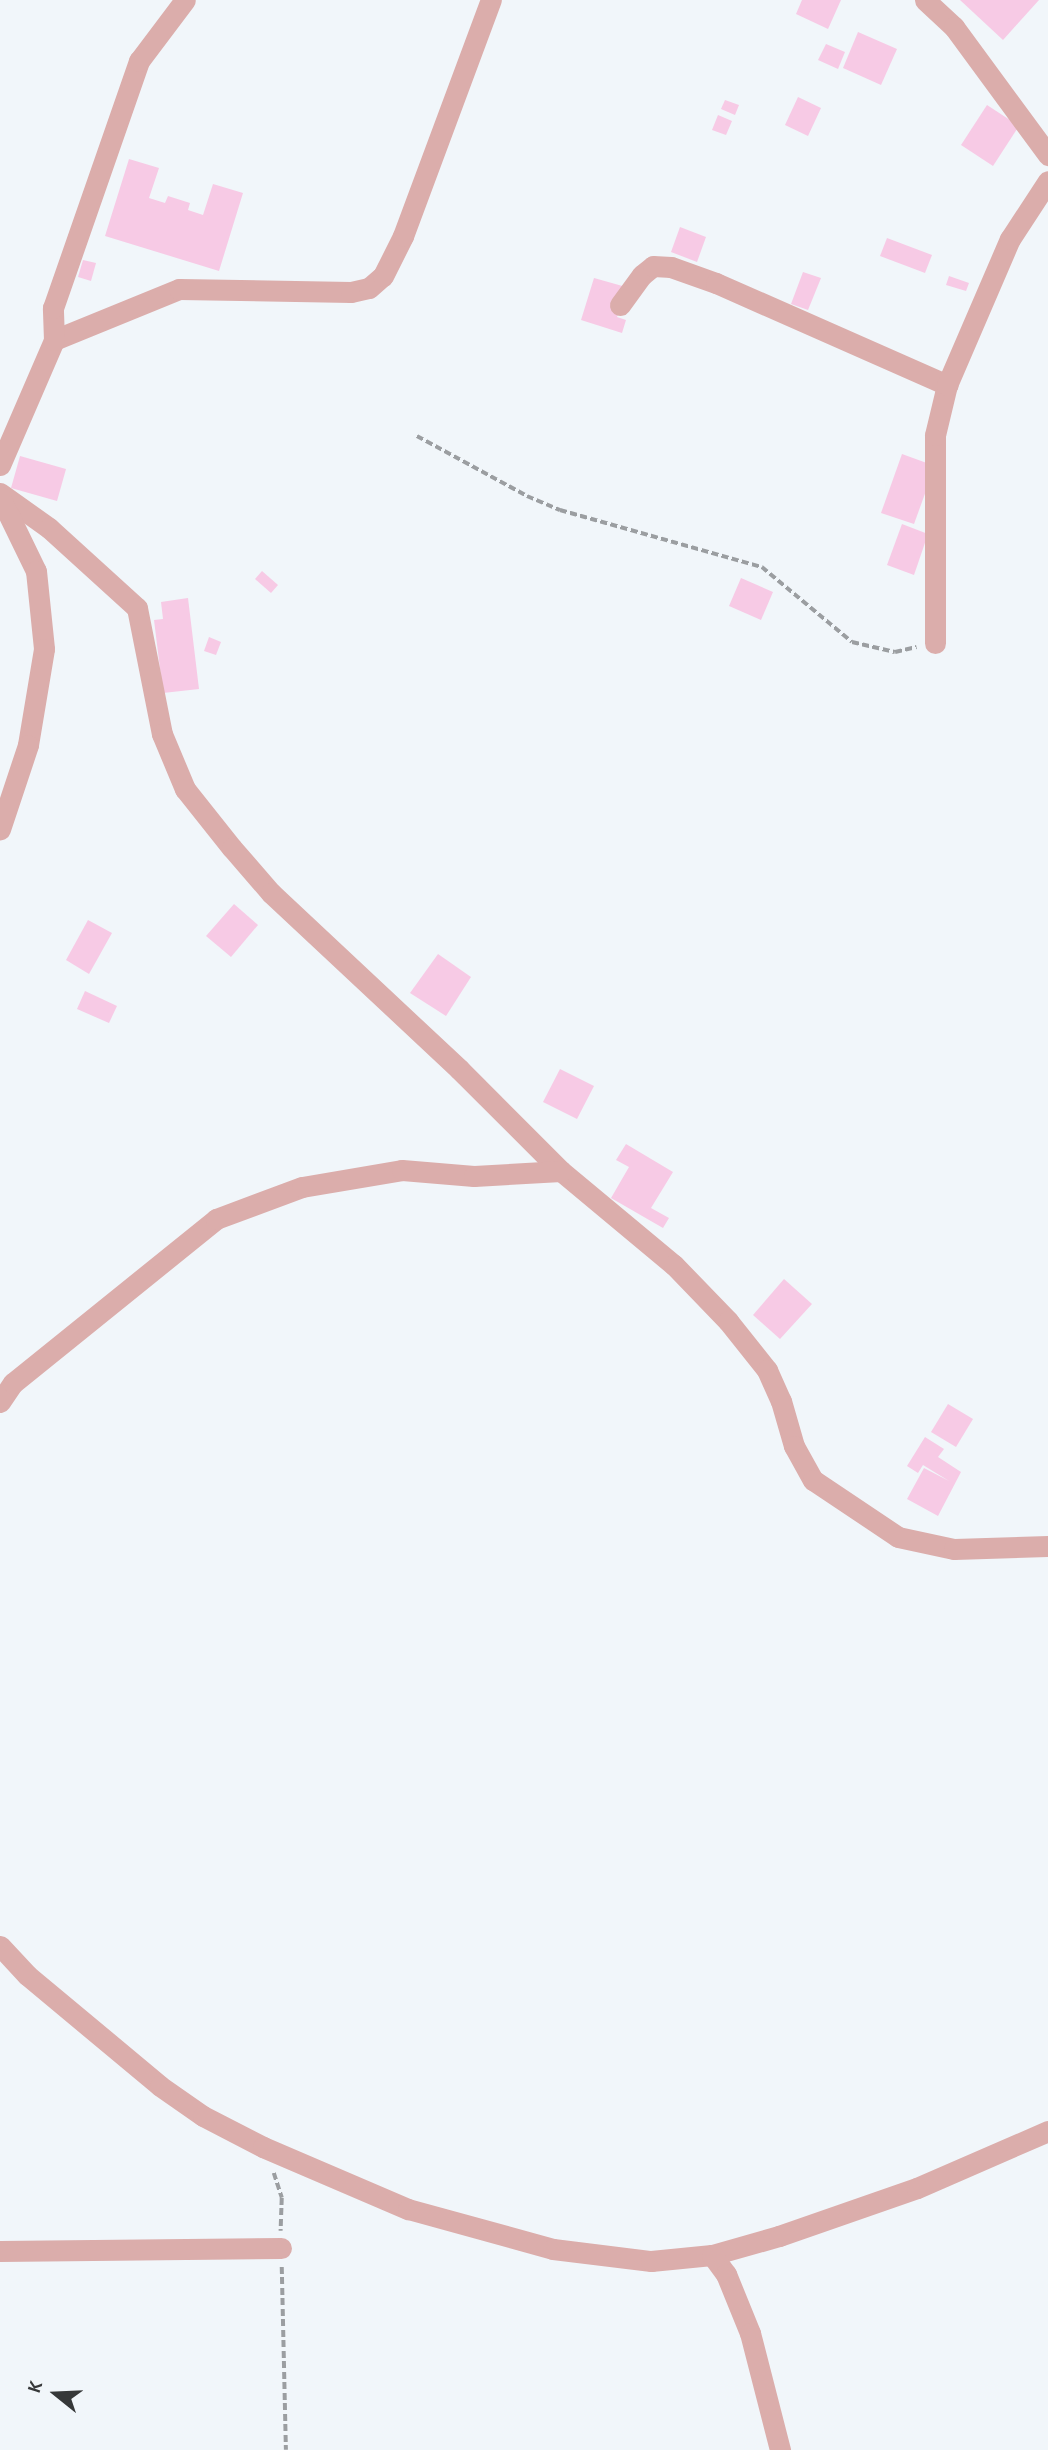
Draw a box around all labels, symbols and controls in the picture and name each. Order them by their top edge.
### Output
north arrow [21,2359,91,2429]
text: K [25,2379,46,2396]

